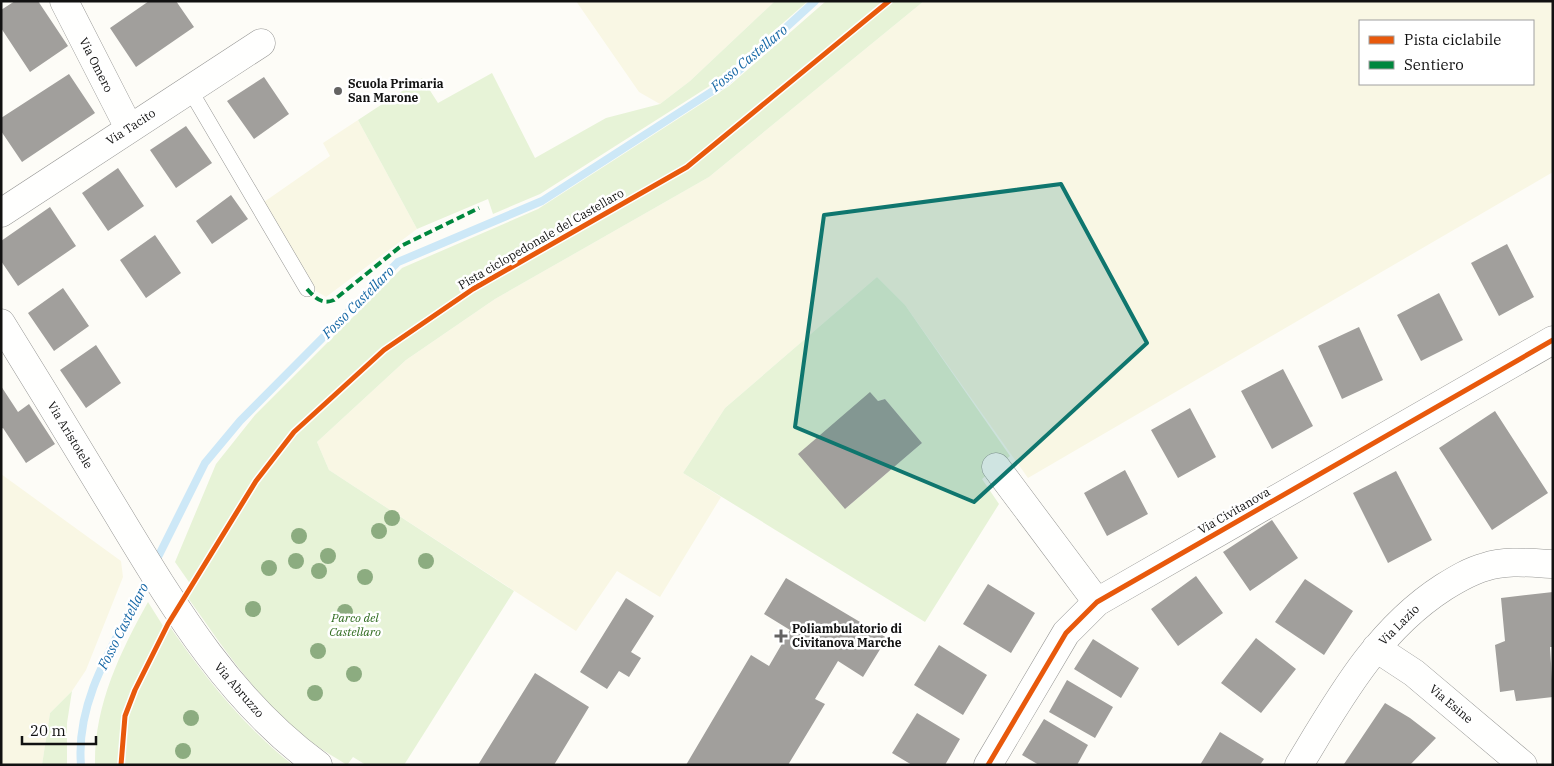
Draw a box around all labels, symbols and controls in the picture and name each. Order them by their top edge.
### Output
legend [1359,20,1534,85]
water label: Fosso Castellaro [706,21,791,96]
text: Pista ciclabile [1404,30,1501,49]
street label: Via Omero [76,35,117,95]
text: Sentiero [1404,55,1464,74]
place label: Scuola Primaria San Marone [348,76,444,105]
marker: Scuola Primaria San Marone [332,85,344,97]
street label: Via Tacito [103,105,158,148]
street label: Pista ciclopedonale del Castellaro [455,185,626,292]
water label: Fosso Castellaro [317,262,398,343]
street label: Via Aristotele [45,398,96,471]
street label: Via Civitanova [1195,484,1273,537]
water label: Fosso Castellaro [93,580,153,673]
street label: Via Lazio [1375,601,1422,648]
park label: Parco del Castellaro [329,610,381,639]
place label: Poliambulatorio di Civitanova Marche [792,621,902,650]
marker: Poliambulatorio di Civitanova Marche [774,629,788,643]
street label: Via Abruzzo [211,659,268,720]
street label: Via Esine [1426,681,1476,726]
scale bar [22,714,96,746]
text: 20 m [30,721,66,740]

